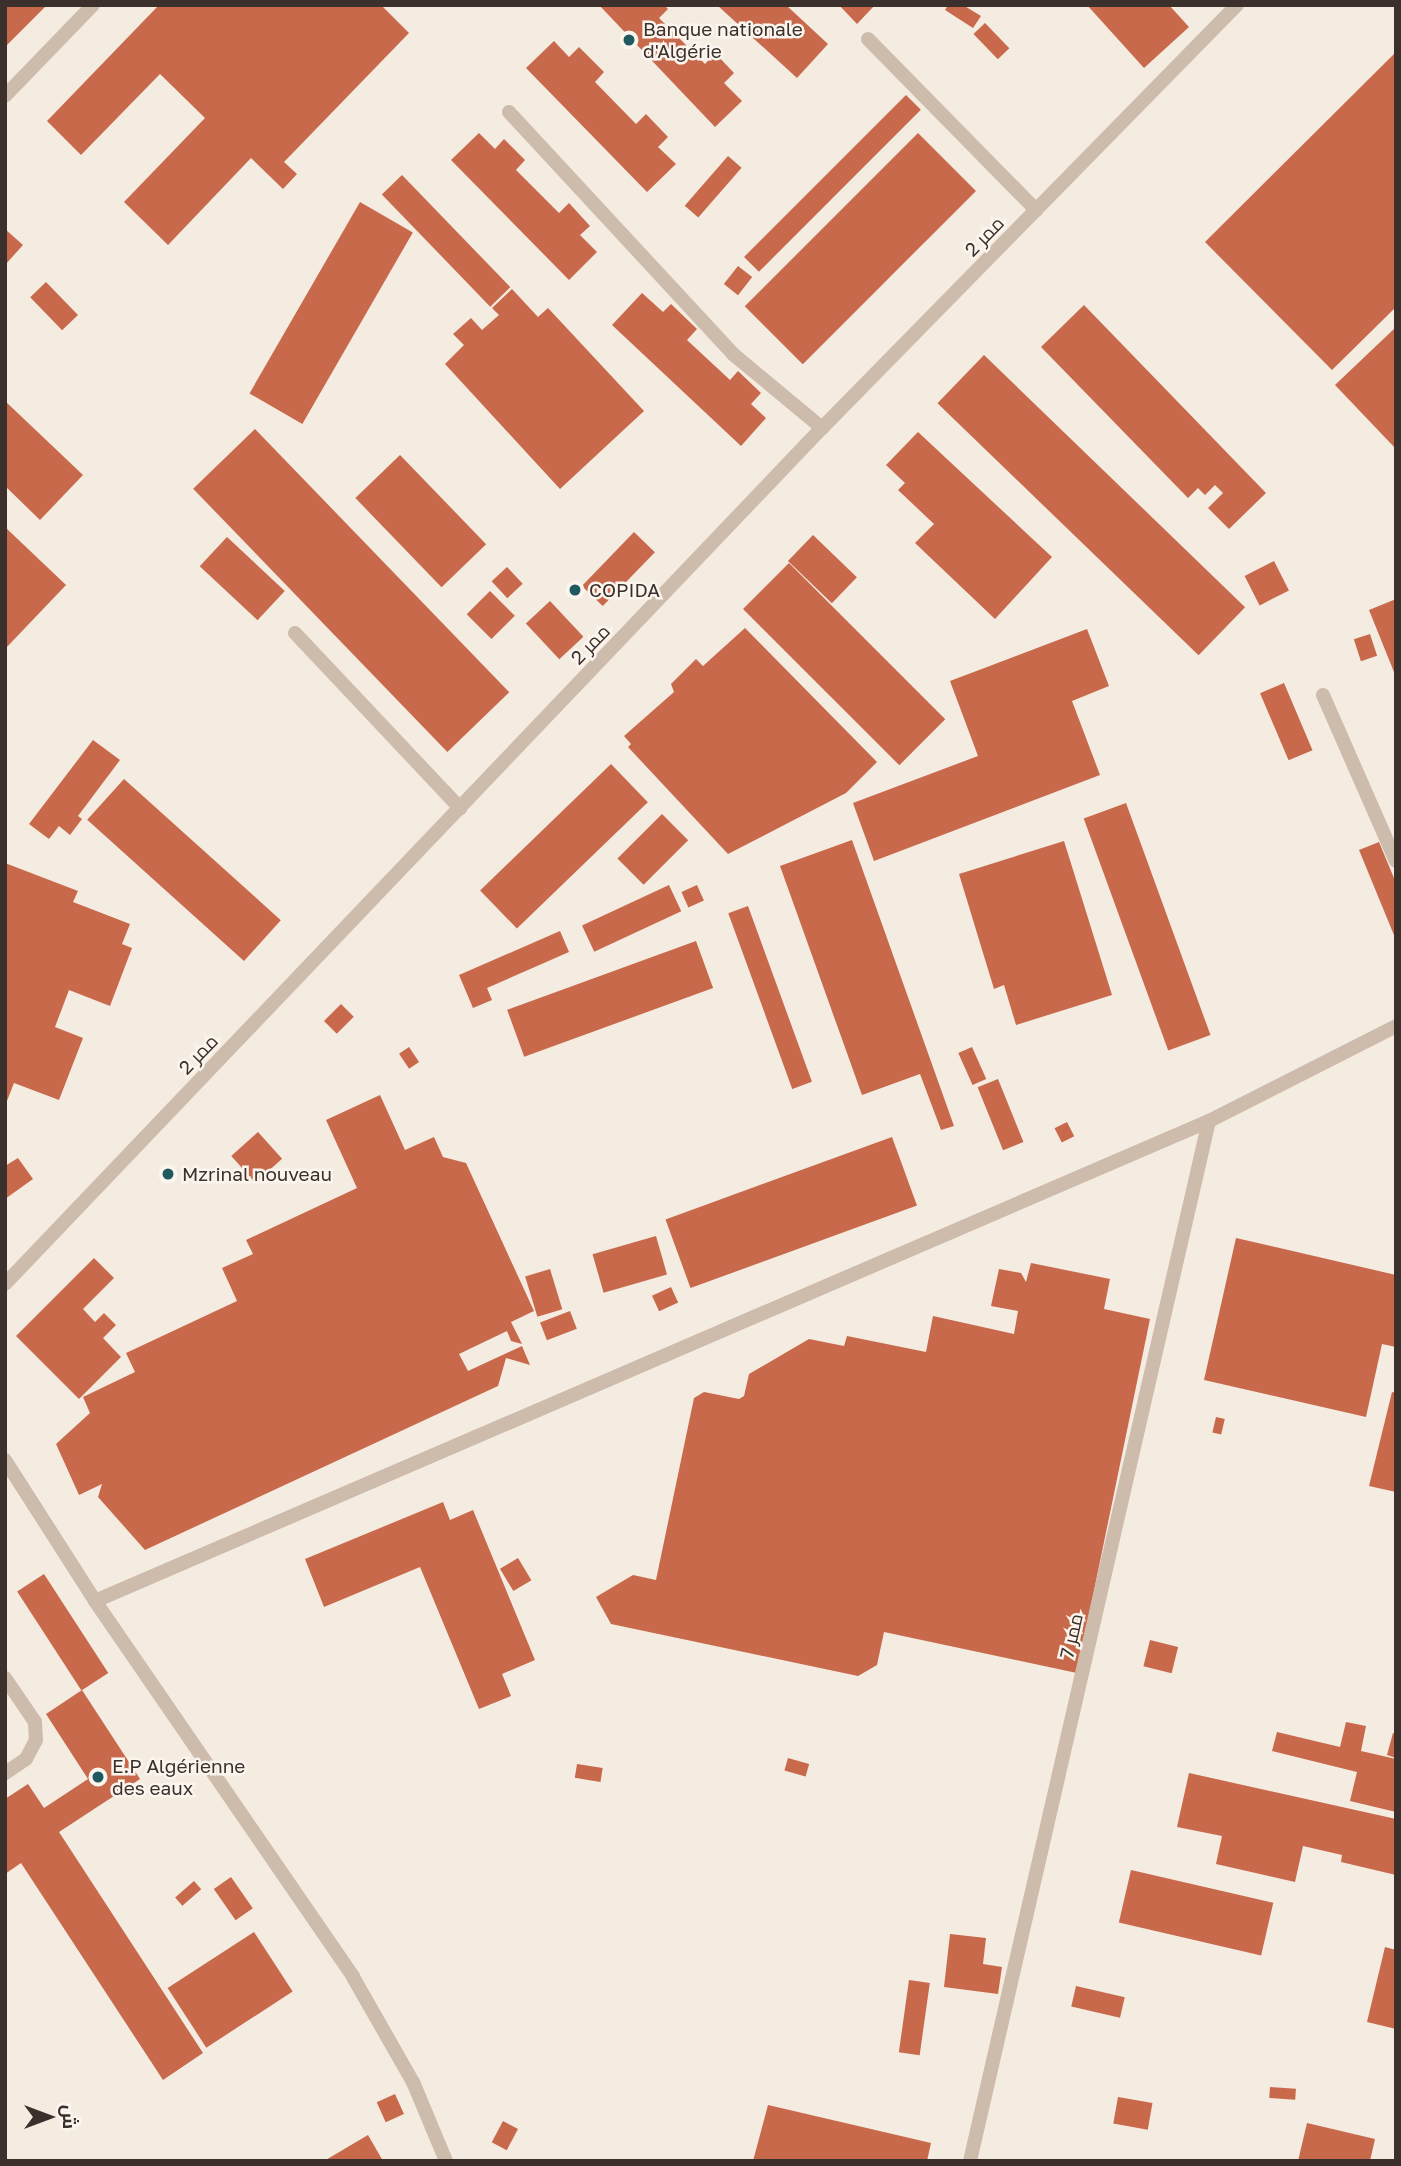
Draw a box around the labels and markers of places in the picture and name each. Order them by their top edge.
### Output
place label: Banque nationale d'Algérie [643,18,803,62]
marker: Banque nationale d'Algérie [621,32,637,48]
place label: COPIDA [589,579,660,601]
marker: COPIDA [567,582,583,598]
place label: Mzrinal nouveau [182,1163,332,1185]
marker: Mzrinal nouveau [160,1166,176,1182]
place label: E.P Algérienne des eaux [112,1755,245,1799]
marker: E.P Algérienne des eaux [90,1769,106,1785]

